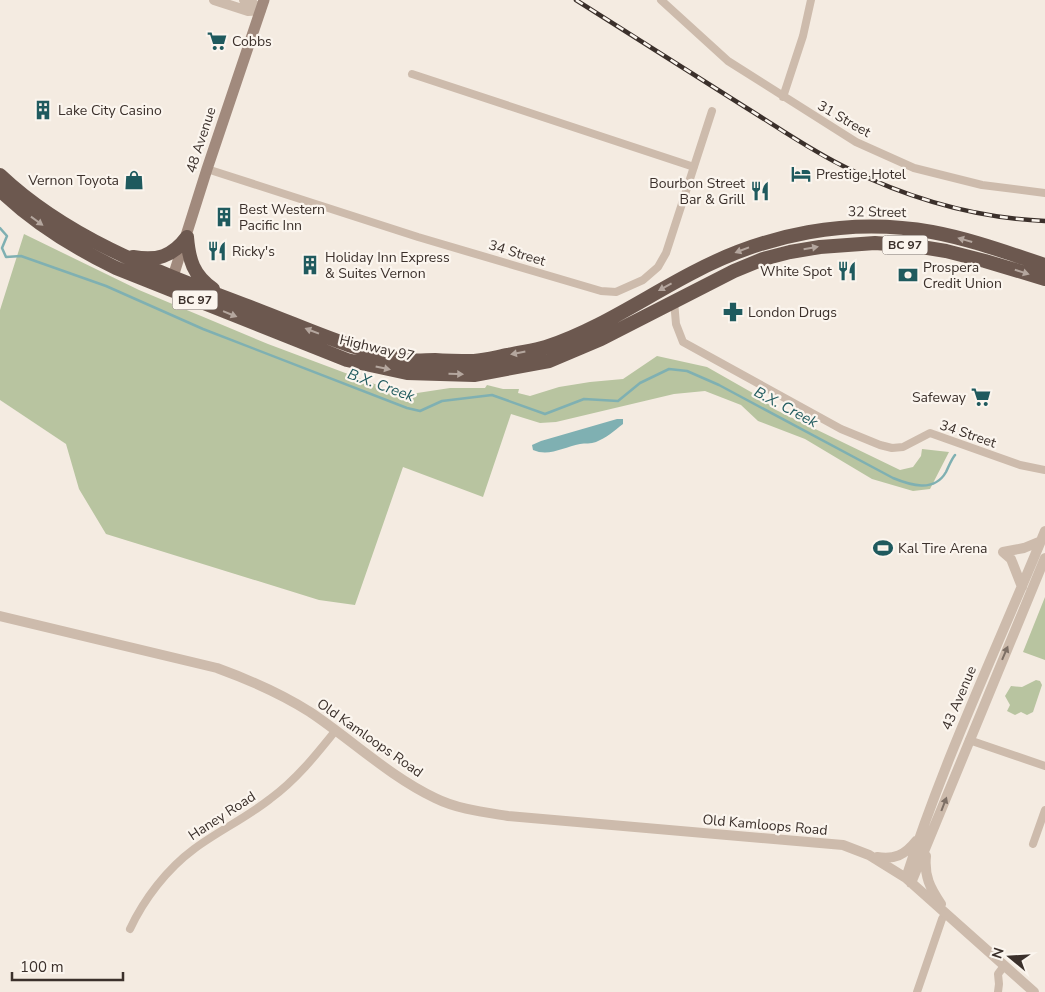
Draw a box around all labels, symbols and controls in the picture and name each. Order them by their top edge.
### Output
supermarket icon: Cobbs [206,30,228,52]
place label: Cobbs [232,32,272,51]
street label: 31 Street [814,96,874,142]
building icon: Lake City Casino [32,99,54,121]
place label: Lake City Casino [58,101,162,120]
street label: 48 Avenue [181,105,221,175]
hotel icon: Prestige Hotel [790,163,812,185]
place label: Prestige Hotel [816,165,907,184]
shop icon: Vernon Toyota [123,169,145,191]
place label: Vernon Toyota [27,171,119,190]
place label: Bourbon Street Bar & Grill [649,174,746,209]
restaurant icon: Bourbon Street Bar & Grill [749,180,771,202]
place label: Best Western Pacific Inn [239,200,325,235]
street label: 32 Street [848,202,907,222]
building icon: Best Western Pacific Inn [213,206,235,228]
one-way arrow [30,216,44,226]
street label: 34 Street [486,235,548,271]
road number: BC 97 [882,236,928,254]
one-way arrow [958,236,973,244]
restaurant icon: Ricky's [206,240,228,262]
place label: Ricky's [232,242,275,261]
one-way arrow [803,244,819,252]
one-way arrow [734,246,749,254]
place label: Holiday Inn Express & Suites Vernon [325,248,450,283]
building icon: Holiday Inn Express & Suites Vernon [299,254,321,276]
place label: Prospera Credit Union [923,258,1002,293]
restaurant icon: White Spot [836,260,858,282]
place label: White Spot [760,262,832,281]
bank icon: Prospera Credit Union [897,264,919,286]
one-way arrow [1015,269,1030,277]
one-way arrow [659,283,672,292]
road number: BC 97 [172,290,218,310]
pharmacy icon: London Drugs [722,301,744,323]
place label: London Drugs [748,303,837,322]
one-way arrow [223,310,238,318]
one-way arrow [304,327,319,334]
street label: Highway 97 [338,330,416,366]
one-way arrow [510,349,525,357]
water label: B.X. Creek [345,364,418,406]
one-way arrow [376,364,391,372]
one-way arrow [448,371,464,379]
water label: B.X. Creek [751,382,822,432]
supermarket icon: Safeway [970,386,992,408]
place label: Safeway [912,388,967,407]
street label: 34 Street [937,415,999,453]
sports icon: Kal Tire Arena [872,537,894,559]
place label: Kal Tire Arena [898,539,988,558]
one-way arrow [1002,646,1010,660]
street label: 43 Avenue [937,663,981,733]
street label: Old Kamloops Road [313,694,427,782]
street label: Haney Road [185,787,259,845]
one-way arrow [940,796,948,811]
street label: Old Kamloops Road [702,810,828,840]
north arrow [985,932,1035,982]
text: N [987,945,1009,961]
scale bar [12,950,124,982]
text: 100 m [20,957,64,977]

